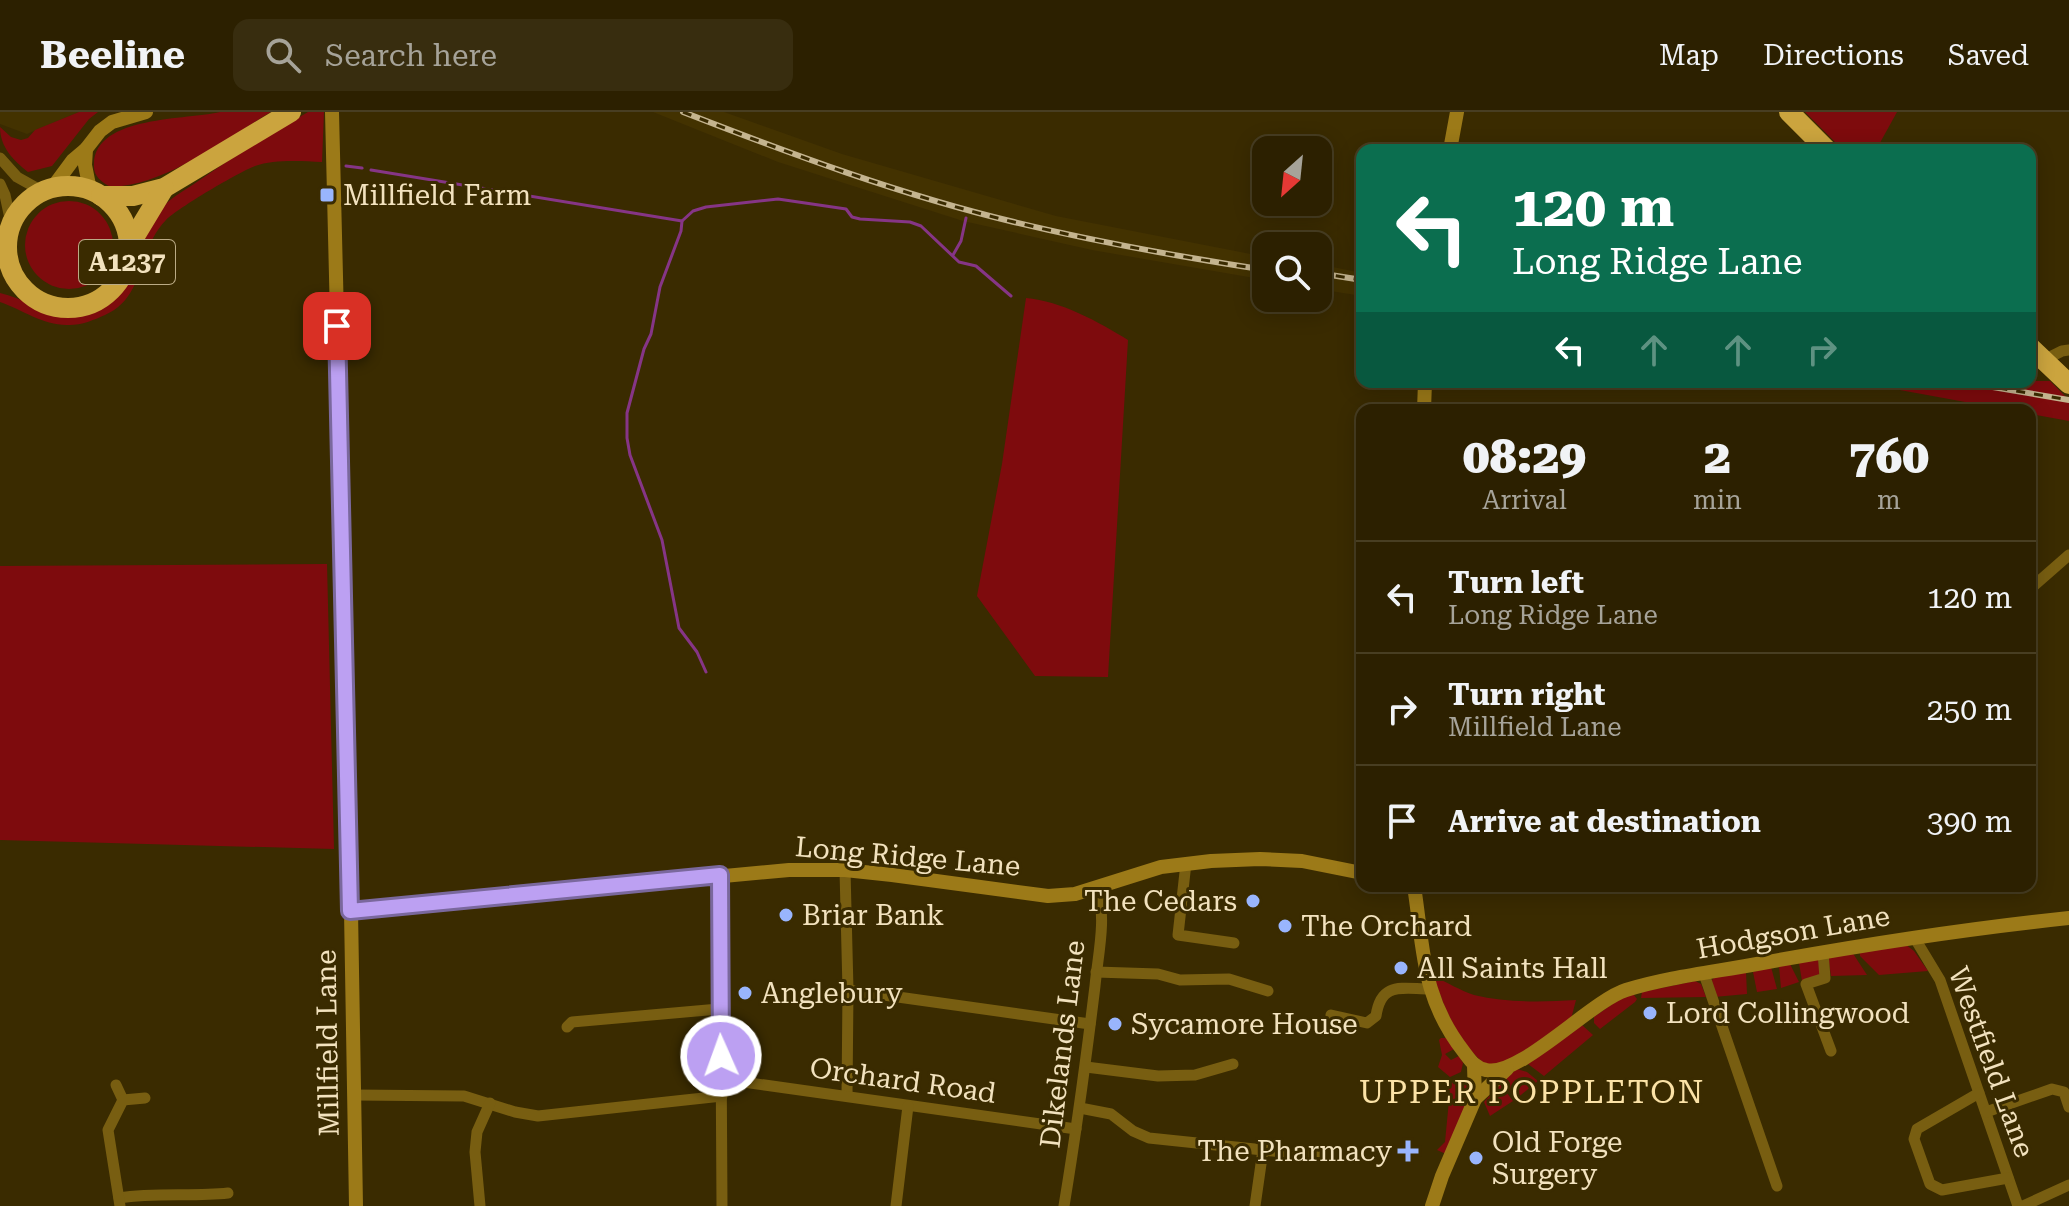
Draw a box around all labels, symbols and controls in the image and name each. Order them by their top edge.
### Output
search box [233,19,793,91]
text: Beeline [40,33,185,77]
icon: search [261,33,305,77]
text: Search here [325,38,497,73]
text: Map [1659,39,1719,72]
text: Directions [1763,39,1904,72]
text: Saved [1948,39,2029,72]
north arrow [1252,136,1332,216]
map controls [1252,136,1332,312]
text: 120 m [1512,174,1674,240]
icon: left [1380,176,1484,280]
place label: Millfield Farm [343,179,531,212]
marker: Millfield Farm [318,186,336,204]
button: search [1252,232,1332,312]
road number: A1237 [79,240,175,284]
text: Long Ridge Lane [1512,241,1802,283]
pin [303,292,371,360]
icon: arrive [315,304,359,348]
icon: left [1548,328,1592,372]
icon: ahead [1632,328,1676,372]
icon: ahead [1716,328,1760,372]
icon: right [1800,328,1844,372]
text: 08:29 [1463,429,1586,485]
text: 2 [1704,429,1731,485]
text: 760 [1849,429,1929,485]
text: Arrival [1482,485,1567,515]
text: min [1693,485,1742,515]
text: m [1877,485,1901,515]
text: Turn left [1448,565,1584,600]
icon: left [1380,575,1424,619]
text: 120 m [1927,580,2012,615]
text: Long Ridge Lane [1448,600,1658,630]
text: Turn right [1448,677,1605,712]
icon: right [1380,687,1424,731]
text: 250 m [1927,692,2012,727]
text: Millfield Lane [1448,712,1621,742]
icon: arrive [1380,799,1424,843]
text: Arrive at destination [1448,804,1761,839]
text: 390 m [1927,804,2012,839]
street label: Long Ridge Lane [794,830,1022,883]
place label: The Cedars [1084,885,1237,918]
marker: The Cedars [1244,892,1262,910]
place label: Briar Bank [802,899,944,932]
street label: Hodgson Lane [1694,899,1892,966]
marker: Briar Bank [777,906,795,924]
place label: The Orchard [1301,910,1472,943]
marker: The Orchard [1276,917,1294,935]
street label: Dikelands Lane [1033,938,1092,1150]
street label: Millfield Lane [309,949,346,1137]
place label: All Saints Hall [1417,952,1608,985]
marker: All Saints Hall [1392,959,1410,977]
street label: Westfield Lane [1942,962,2041,1162]
place label: Anglebury [761,977,903,1010]
marker: Anglebury [736,984,754,1002]
place label: Lord Collingwood [1666,997,1910,1030]
marker: Lord Collingwood [1641,1004,1659,1022]
place label: Sycamore House [1131,1008,1358,1041]
position arrow [679,1014,763,1098]
marker: Sycamore House [1106,1015,1124,1033]
street label: Orchard Road [808,1051,998,1110]
district label: UPPER POPPLETON [1359,1073,1705,1111]
place label: Old Forge Surgery [1492,1126,1622,1191]
place label: The Pharmacy [1197,1135,1392,1168]
marker: The Pharmacy [1399,1142,1417,1160]
marker: Old Forge Surgery [1467,1149,1485,1167]

